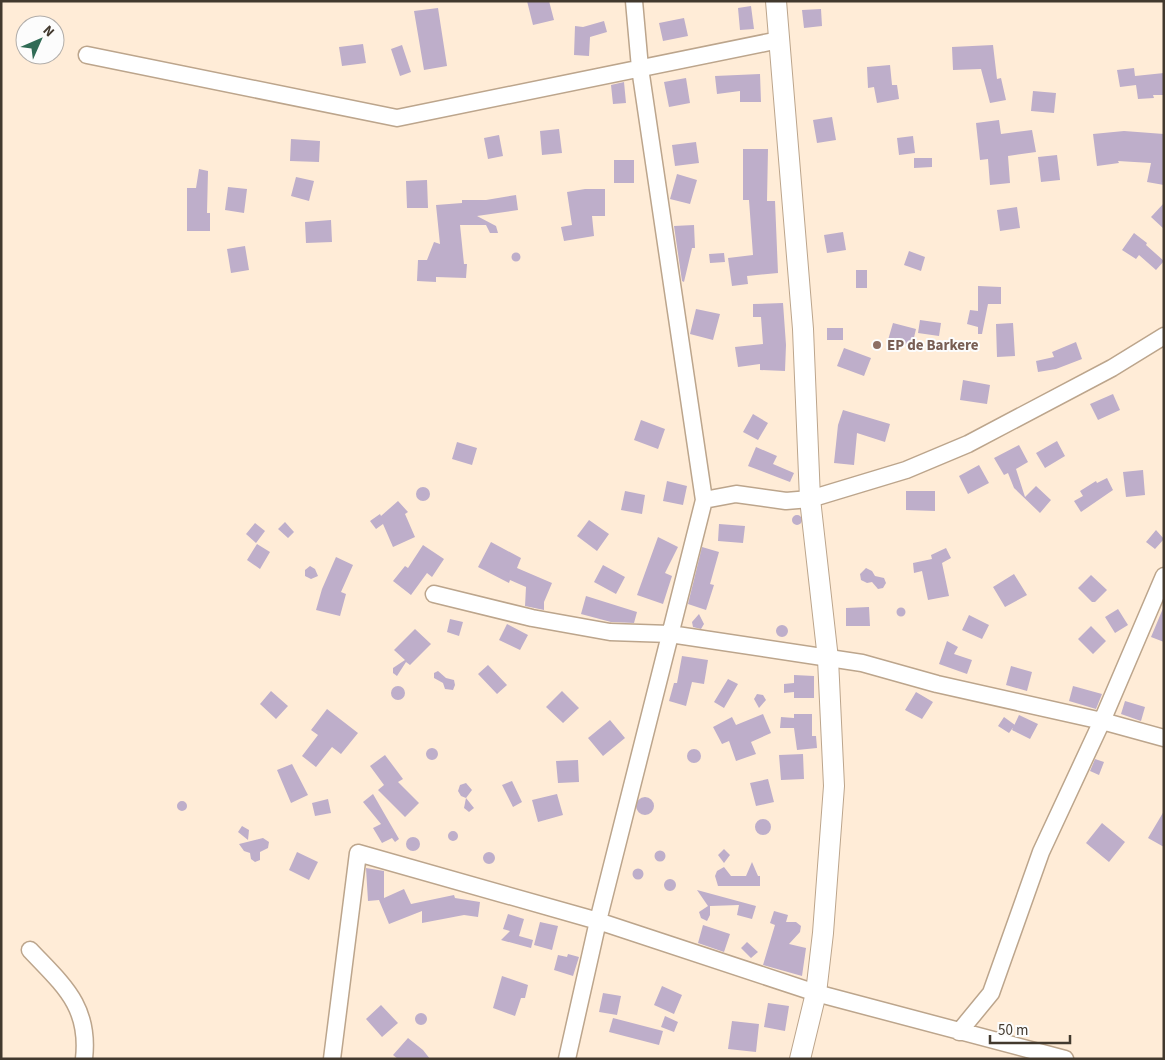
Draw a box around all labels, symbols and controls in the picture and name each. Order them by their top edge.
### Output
north arrow [15,15,65,65]
text: N [38,21,59,42]
place label: EP de Barkere [887,335,979,356]
marker: EP de Barkere [871,339,883,351]
scale bar [990,1012,1070,1044]
text: 50 m [998,1020,1028,1041]

